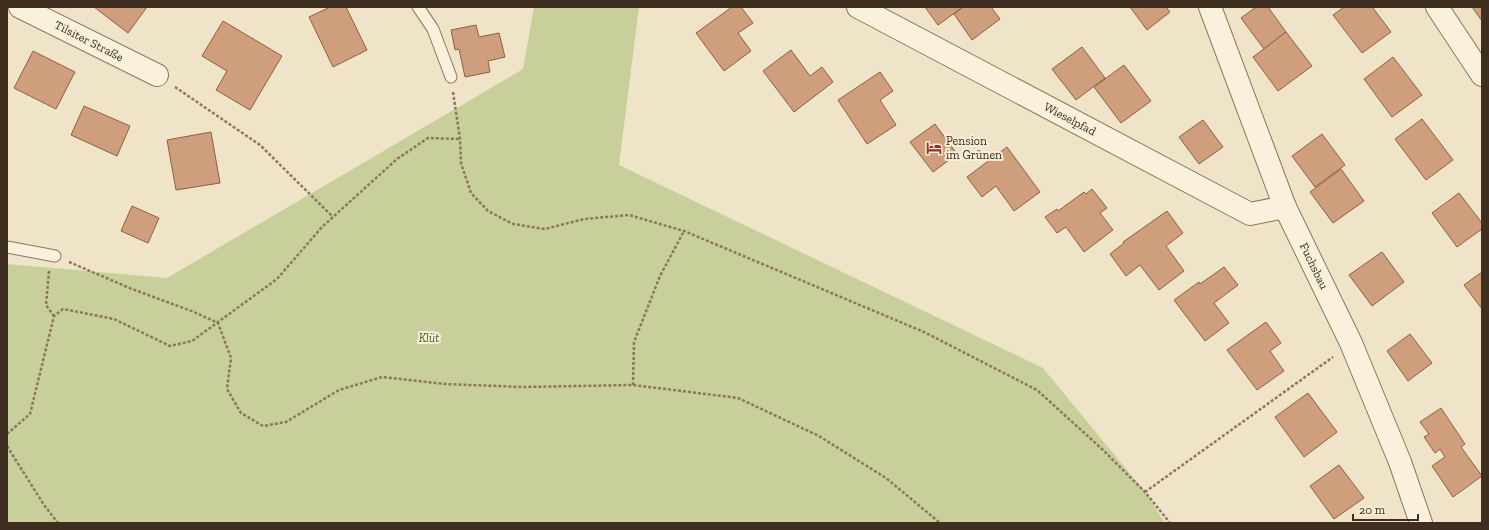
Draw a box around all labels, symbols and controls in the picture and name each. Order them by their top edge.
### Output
street label: Tilsiter Straße [52,18,126,65]
street label: Wieselpfad [1042,99,1099,139]
place label: Pension im Grünen [946,134,1002,162]
hotel icon: Pension im Grünen [925,139,943,157]
street label: Fuchsbau [1297,241,1331,292]
park label: Klüt [419,331,439,345]
scale bar [1353,496,1418,522]
text: 20 m [1359,503,1386,517]

